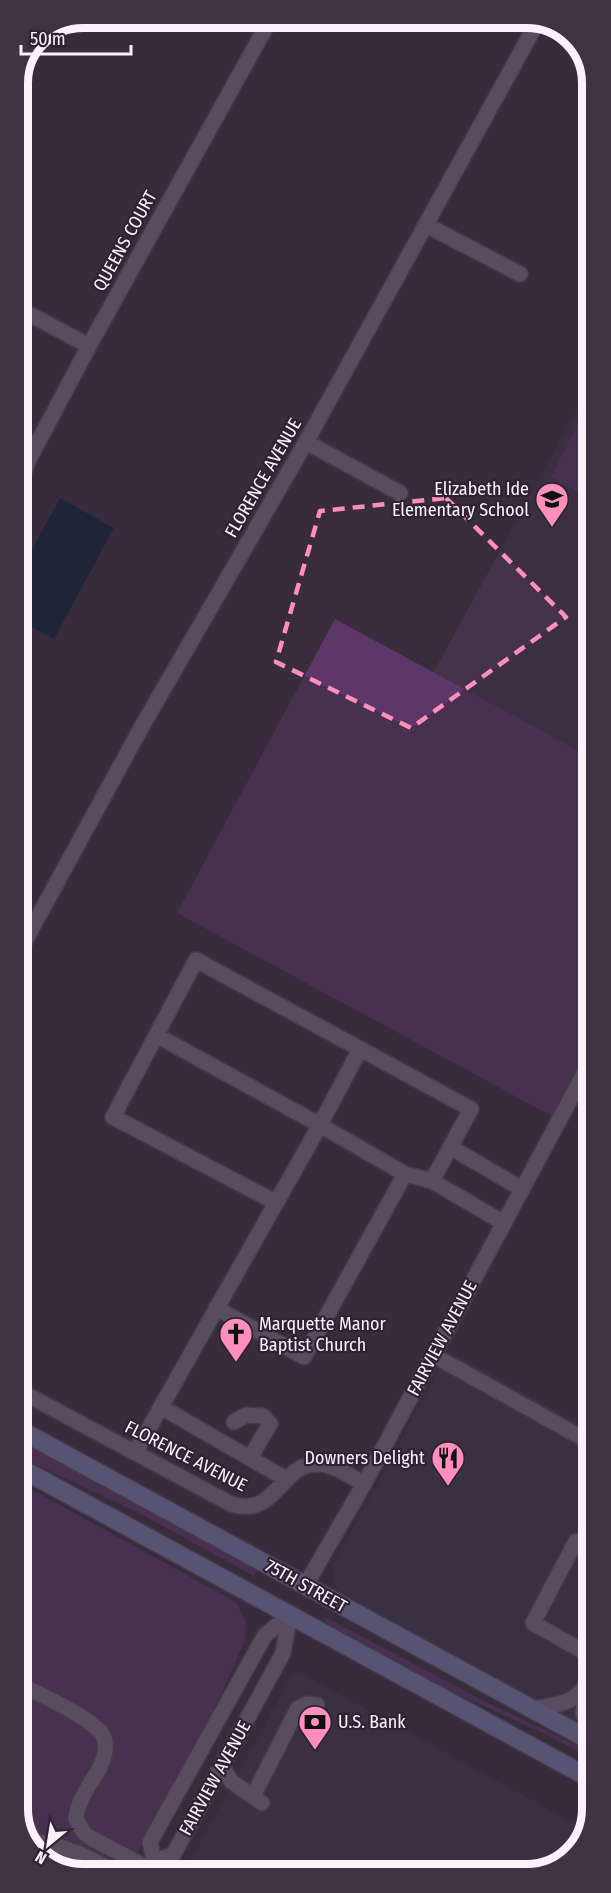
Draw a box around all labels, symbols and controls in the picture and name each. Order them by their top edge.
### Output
scale bar [21,18,130,56]
text: 50 m [30,28,66,50]
street label: QUEENS COURT [88,186,162,295]
street label: FLORENCE AVENUE [220,414,306,542]
place label: Elizabeth Ide Elementary School [392,478,529,521]
school or university icon: Elizabeth Ide Elementary School [534,481,570,528]
street label: FAIRVIEW AVENUE [402,1276,482,1400]
place label: Marquette Manor Baptist Church [259,1313,387,1356]
church icon: Marquette Manor Baptist Church [218,1316,254,1363]
street label: FLORENCE AVENUE [121,1416,251,1496]
restaurant icon: Downers Delight [430,1440,466,1487]
place label: Downers Delight [304,1447,425,1469]
street label: 75TH STREET [261,1555,351,1618]
bank icon: U.S. Bank [297,1704,333,1751]
place label: U.S. Bank [338,1711,406,1733]
street label: FAIRVIEW AVENUE [174,1717,256,1839]
north arrow [18,1815,78,1875]
text: N [32,1847,50,1868]

